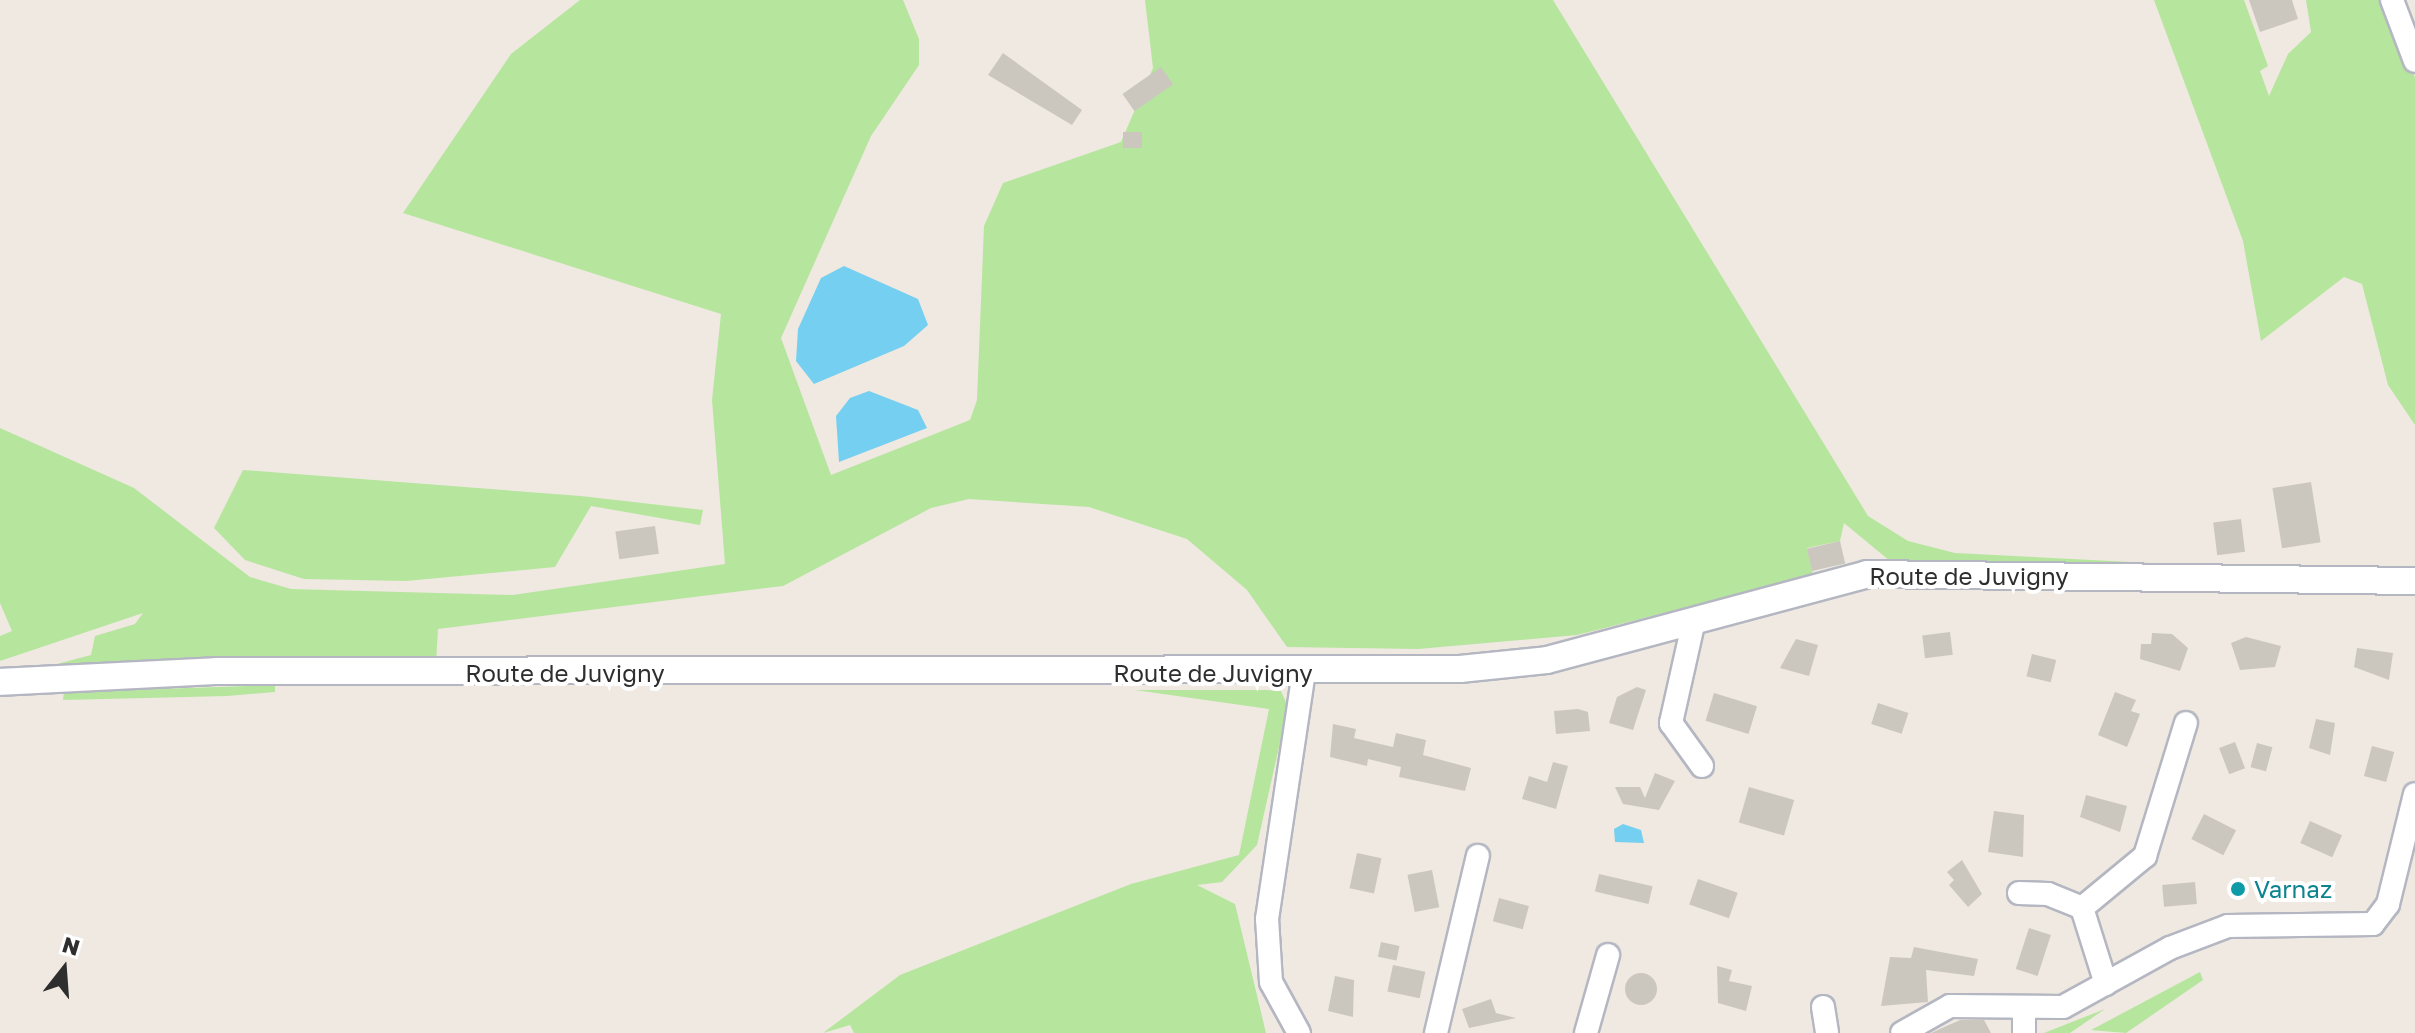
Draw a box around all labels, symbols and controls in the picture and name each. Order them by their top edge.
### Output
street label: Route de Juvigny [1869,562,2069,590]
street label: Route de Juvigny [465,659,665,687]
street label: Route de Juvigny [1113,659,1313,687]
place label: Varnaz [2254,875,2332,903]
marker: Varnaz [2229,880,2247,898]
north arrow [24,929,104,1009]
text: N [59,930,83,961]

